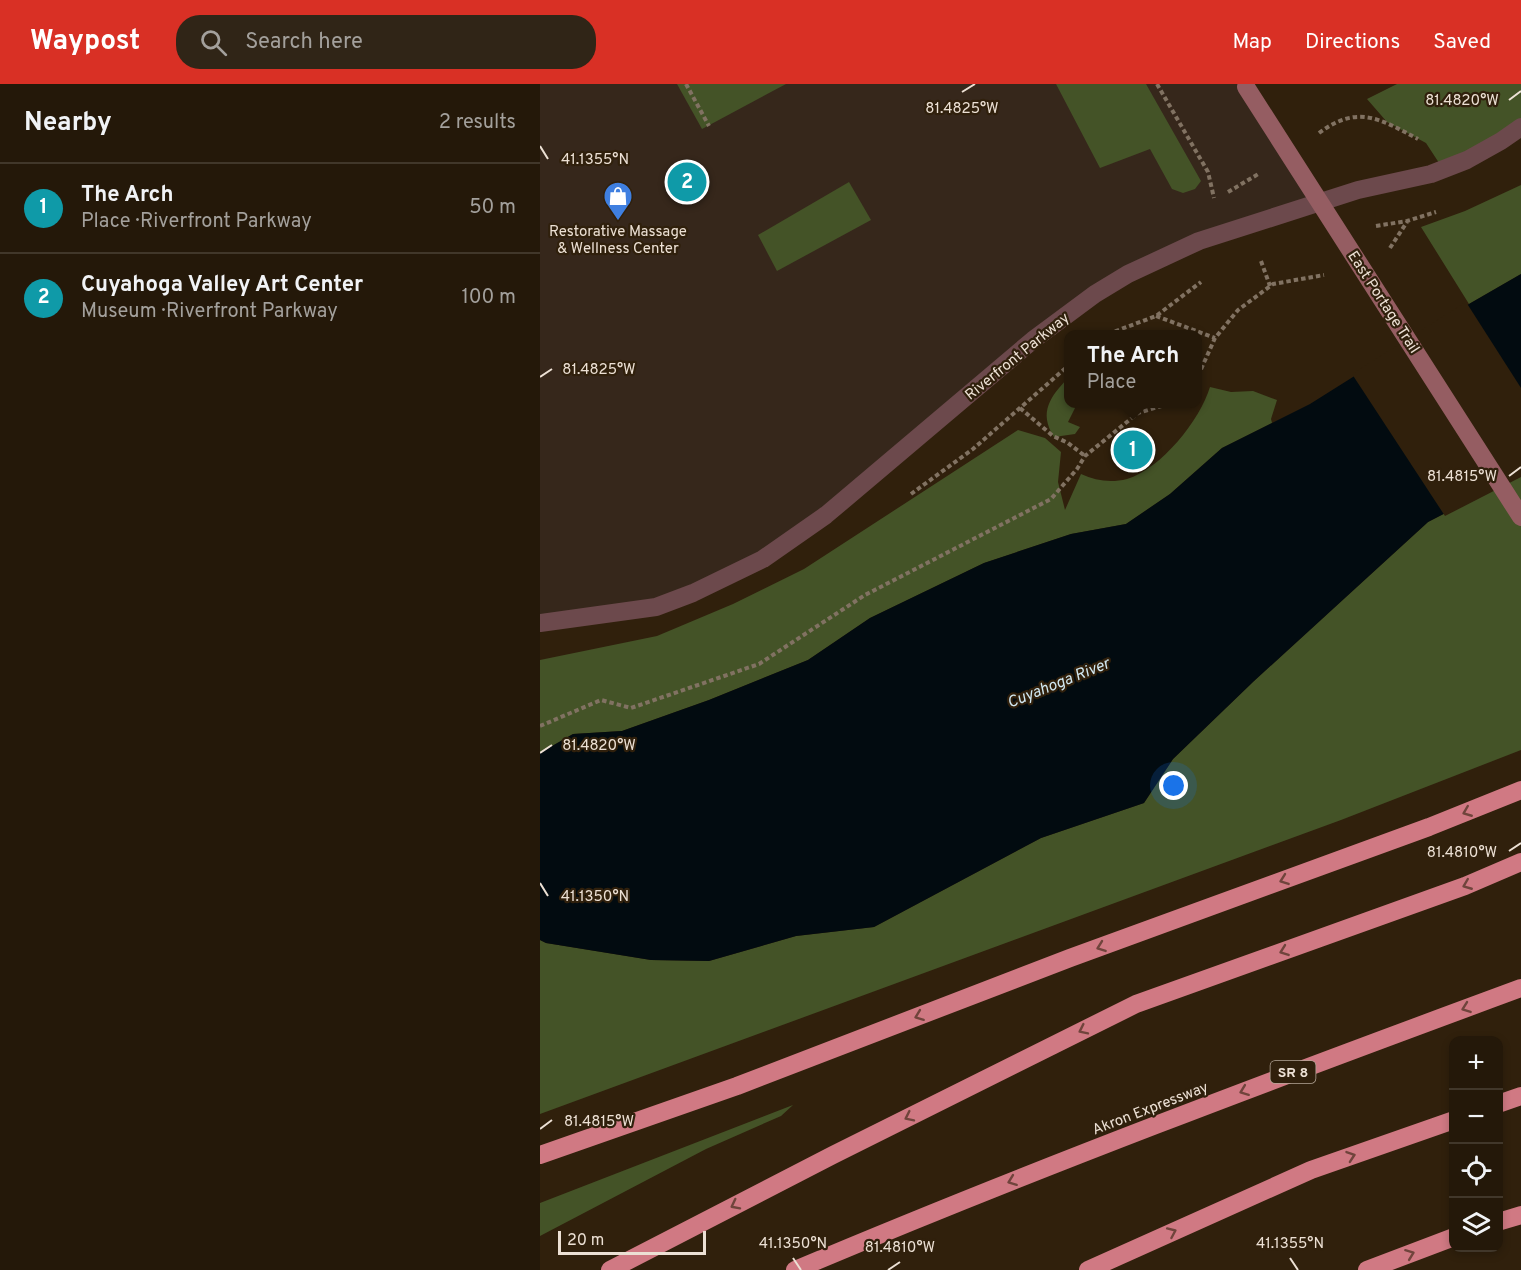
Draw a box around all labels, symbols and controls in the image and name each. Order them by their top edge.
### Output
search box [176,15,596,69]
text: Waypost [30,24,140,60]
icon: search [197,26,230,59]
text: Search here [245,29,363,56]
text: Map [1232,29,1272,56]
text: Directions [1305,29,1400,56]
text: Saved [1433,29,1491,56]
text: 81.4820°W [1425,92,1499,111]
text: 81.4825°W [925,100,999,119]
text: Nearby [24,107,112,140]
text: 2 results [439,110,516,136]
text: 41.1355°N [561,151,629,170]
pin: 2 [668,160,706,204]
shop icon: Restorative Massage & Wellness Center [602,180,634,222]
text: The Arch [81,182,174,209]
text: 1 [40,195,48,221]
text: 50 m [469,195,516,221]
text: Place · Riverfront Parkway [81,209,312,235]
place label: Restorative Massage & Wellness Center [549,223,687,259]
street label: East Portage Trail [1343,248,1423,358]
text: Cuyahoga Valley Art Center [81,272,363,299]
text: 2 [37,285,50,311]
text: 100 m [461,285,516,311]
text: Museum · Riverfront Parkway [81,299,338,325]
street label: Riverfront Parkway [962,309,1074,405]
popup [1064,330,1202,408]
text: The Arch [1087,343,1179,370]
text: 81.4825°W [562,361,636,380]
text: Place [1087,370,1136,396]
pin: 1 [1114,428,1152,472]
text: 81.4815°W [1427,468,1497,487]
water label: Cuyahoga River [1004,653,1115,714]
text: 81.4820°W [562,737,636,756]
your location [1159,771,1188,800]
one-way arrow [1462,805,1473,817]
text: 81.4810°W [1427,844,1497,863]
one-way arrow [1279,872,1290,885]
one-way arrow [1462,878,1473,890]
text: 41.1350°N [561,888,629,907]
one-way arrow [1096,939,1107,952]
one-way arrow [1279,944,1290,957]
one-way arrow [1461,1001,1472,1014]
one-way arrow [914,1009,925,1021]
one-way arrow [1079,1023,1090,1035]
map controls [1449,1036,1503,1252]
button: + [1449,1036,1503,1090]
road number: SR 8 [1270,1061,1316,1083]
street label: Akron Expressway [1090,1078,1211,1140]
one-way arrow [1239,1084,1250,1096]
button: − [1449,1090,1503,1144]
one-way arrow [904,1110,915,1121]
text: 81.4815°W [564,1113,634,1132]
button: locate [1449,1144,1503,1198]
one-way arrow [1346,1150,1356,1163]
one-way arrow [1007,1174,1018,1186]
one-way arrow [730,1198,741,1210]
button: layers [1449,1198,1503,1252]
scale bar [558,1228,706,1256]
one-way arrow [1166,1228,1177,1240]
text: 20 m [567,1231,604,1251]
text: 41.1350°N [759,1235,827,1254]
text: 41.1355°N [1256,1235,1324,1254]
text: 81.4810°W [865,1239,935,1258]
one-way arrow [1405,1248,1415,1261]

